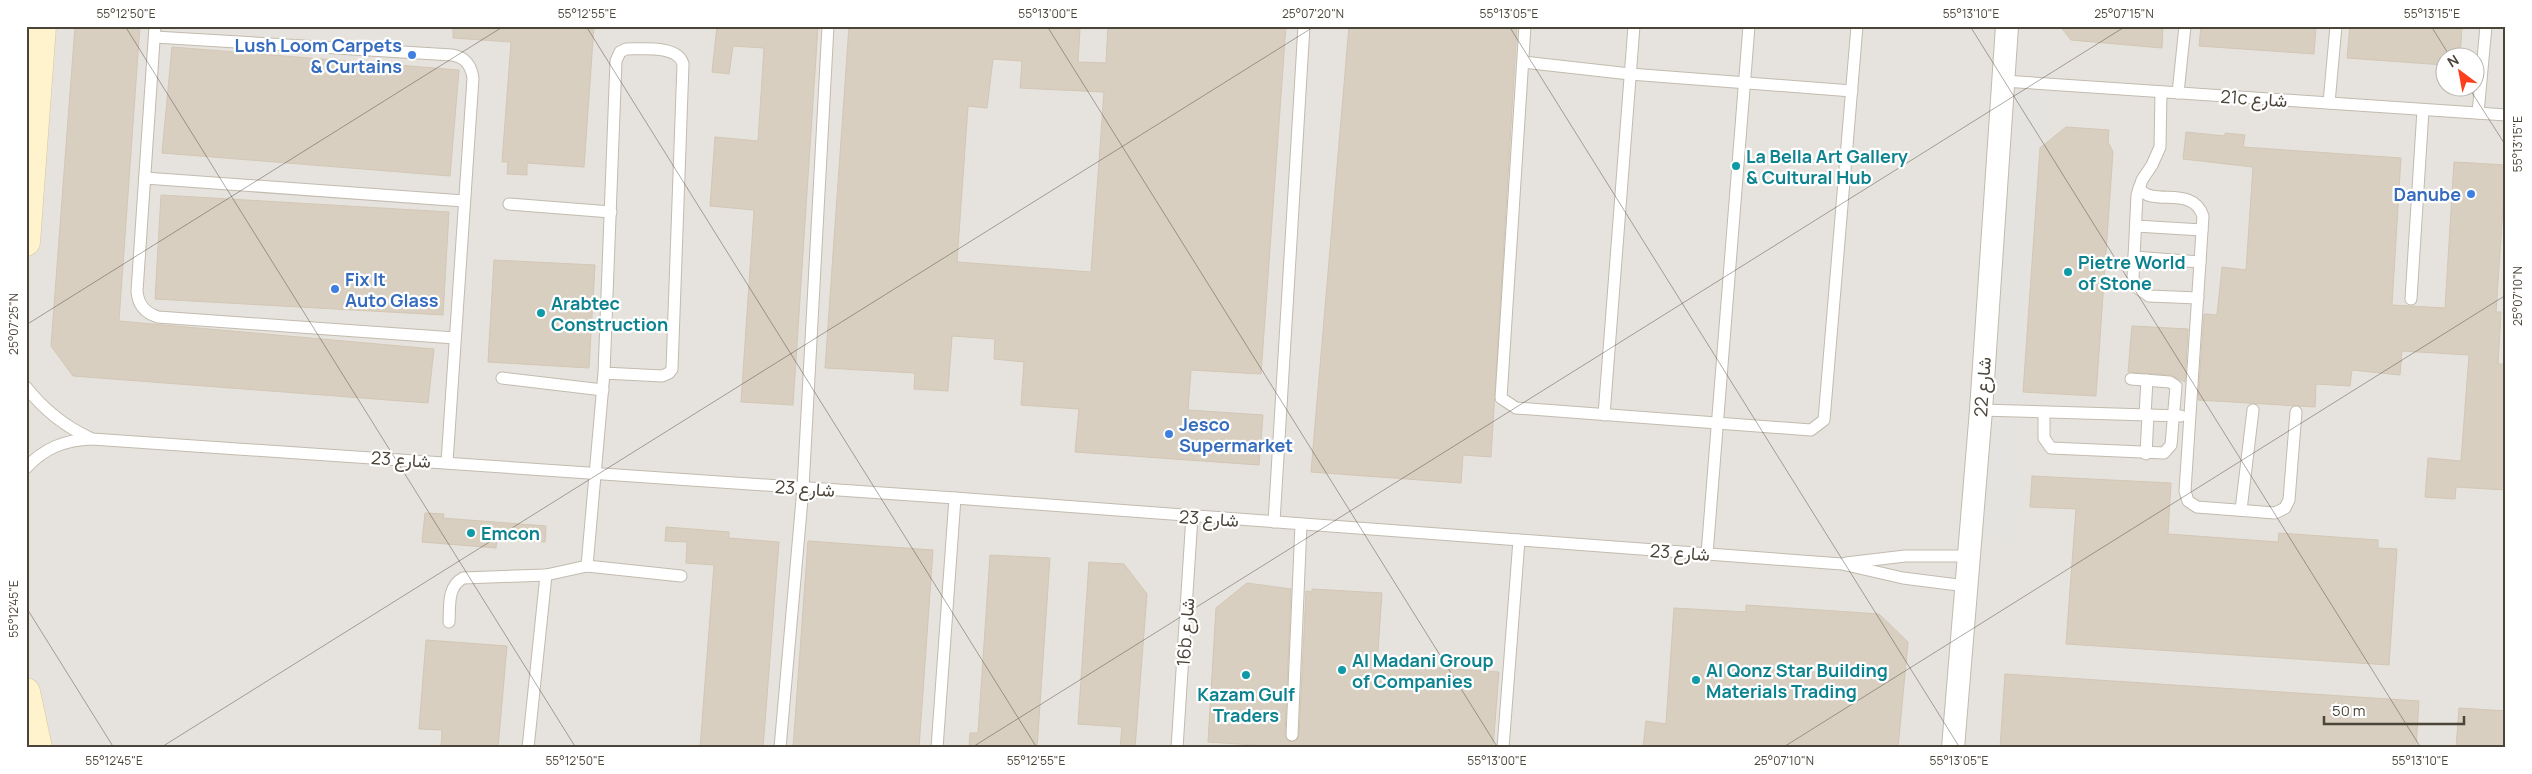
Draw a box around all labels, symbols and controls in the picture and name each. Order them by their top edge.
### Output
text: 55°12'50"E [96,5,156,22]
text: 55°12'55"E [558,5,617,22]
text: 55°13'00"E [1018,5,1078,22]
text: 25°07'20"N [1282,5,1344,22]
text: 55°13'05"E [1480,5,1539,22]
text: 55°13'10"E [1943,5,1999,22]
text: 25°07'15"N [2094,5,2154,22]
text: 55°13'15"E [2404,5,2460,22]
place label: Lush Loom Carpets & Curtains [235,33,402,78]
north arrow [2434,48,2484,98]
marker: Lush Loom Carpets & Curtains [406,49,418,61]
text: N [2444,50,2462,71]
street label: 21c شارع [2220,84,2288,113]
text: 55°13'15"E [2509,116,2526,172]
place label: La Bella Art Gallery & Cultural Hub [1746,144,1908,189]
marker: La Bella Art Gallery & Cultural Hub [1730,160,1742,172]
place label: Danube [2394,182,2461,206]
marker: Danube [2465,188,2477,200]
place label: Pietre World of Stone [2078,250,2186,295]
marker: Pietre World of Stone [2062,266,2074,278]
text: 25°07'10"N [2509,266,2526,326]
place label: Fix It Auto Glass [345,267,439,312]
marker: Fix It Auto Glass [329,283,341,295]
place label: Arabtec Construction [551,291,668,336]
text: 25°07'25"N [5,293,22,355]
marker: Arabtec Construction [535,307,547,319]
street label: شارع 22 [1968,356,1997,418]
place label: Jesco Supermarket [1179,412,1293,457]
marker: Jesco Supermarket [1163,428,1175,440]
street label: شارع 23 [370,445,432,474]
street label: شارع 23 [774,474,836,503]
street label: شارع 23 [1178,504,1240,533]
place label: Emcon [481,521,540,545]
marker: Emcon [465,527,477,539]
street label: شارع 23 [1649,538,1711,567]
text: 55°12'45"E [5,580,22,638]
street label: 16b شارع [1171,597,1200,667]
place label: Al Madani Group of Companies [1352,648,1494,693]
place label: Al Qonz Star Building Materials Trading [1706,658,1888,703]
marker: Al Madani Group of Companies [1336,664,1348,676]
marker: Kazam Gulf Traders [1240,669,1252,681]
marker: Al Qonz Star Building Materials Trading [1690,674,1702,686]
place label: Kazam Gulf Traders [1197,682,1295,727]
scale bar [2324,694,2464,726]
text: 50 m [2332,700,2366,721]
text: 55°12'45"E [85,752,143,769]
text: 55°12'50"E [545,752,605,769]
text: 55°12'55"E [1007,752,1066,769]
text: 55°13'00"E [1467,752,1527,769]
text: 25°07'10"N [1754,752,1814,769]
text: 55°13'05"E [1930,752,1989,769]
text: 55°13'10"E [2392,752,2448,769]

